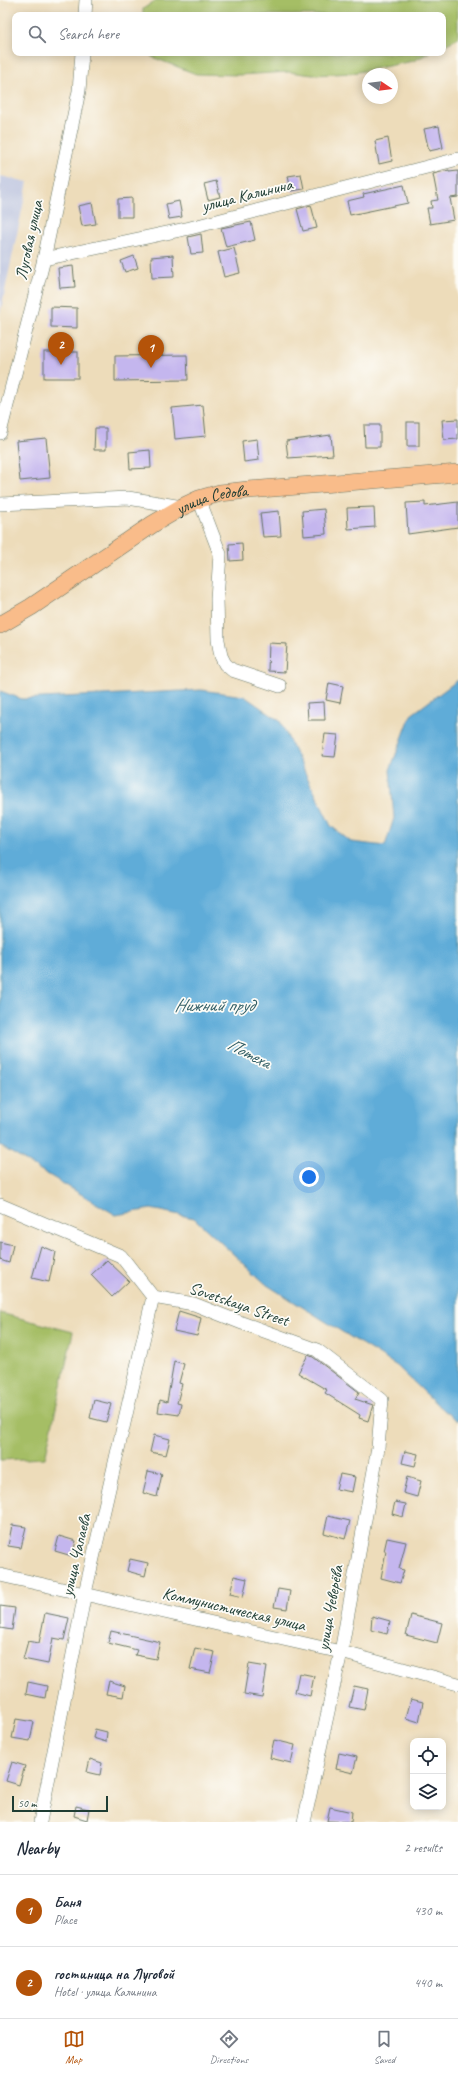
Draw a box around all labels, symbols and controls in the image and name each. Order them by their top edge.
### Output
search box [12,12,446,56]
icon: search [26,23,48,45]
text: Search here [58,25,119,44]
north arrow [362,68,398,104]
street label: улица Калинина [198,173,296,217]
street label: Луговая улица [10,197,48,282]
pin: 2 [48,332,74,365]
pin: 1 [138,335,164,368]
street label: улица Седова [171,479,250,520]
water label: Нижний пруд [174,994,258,1016]
water label: Потеха [224,1033,277,1074]
your location [299,1167,319,1187]
street label: Sovetskaya Street [186,1277,294,1332]
street label: улица Чапаева [56,1510,96,1599]
street label: улица Чеверёва [312,1562,348,1653]
street label: Коммунистическая улица [160,1582,309,1636]
map controls [410,1738,446,1810]
button: locate [410,1738,446,1774]
button: layers [410,1774,446,1810]
scale bar [12,1794,108,1813]
text: 50 m [18,1796,37,1810]
text: Nearby [16,1838,59,1859]
text: 2 results [404,1840,442,1856]
text: Баня [54,1893,81,1912]
text: 1 [26,1903,32,1919]
text: 430 m [414,1903,442,1919]
text: Place [54,1912,77,1928]
text: гостиница на Луговой [54,1965,174,1984]
text: 2 [26,1975,32,1991]
text: 440 m [414,1975,442,1991]
text: Hotel · улица Калинина [54,1984,156,2000]
tab: Map [63,2028,85,2066]
tab: Directions [210,2028,248,2066]
tab: Saved [373,2028,395,2066]

